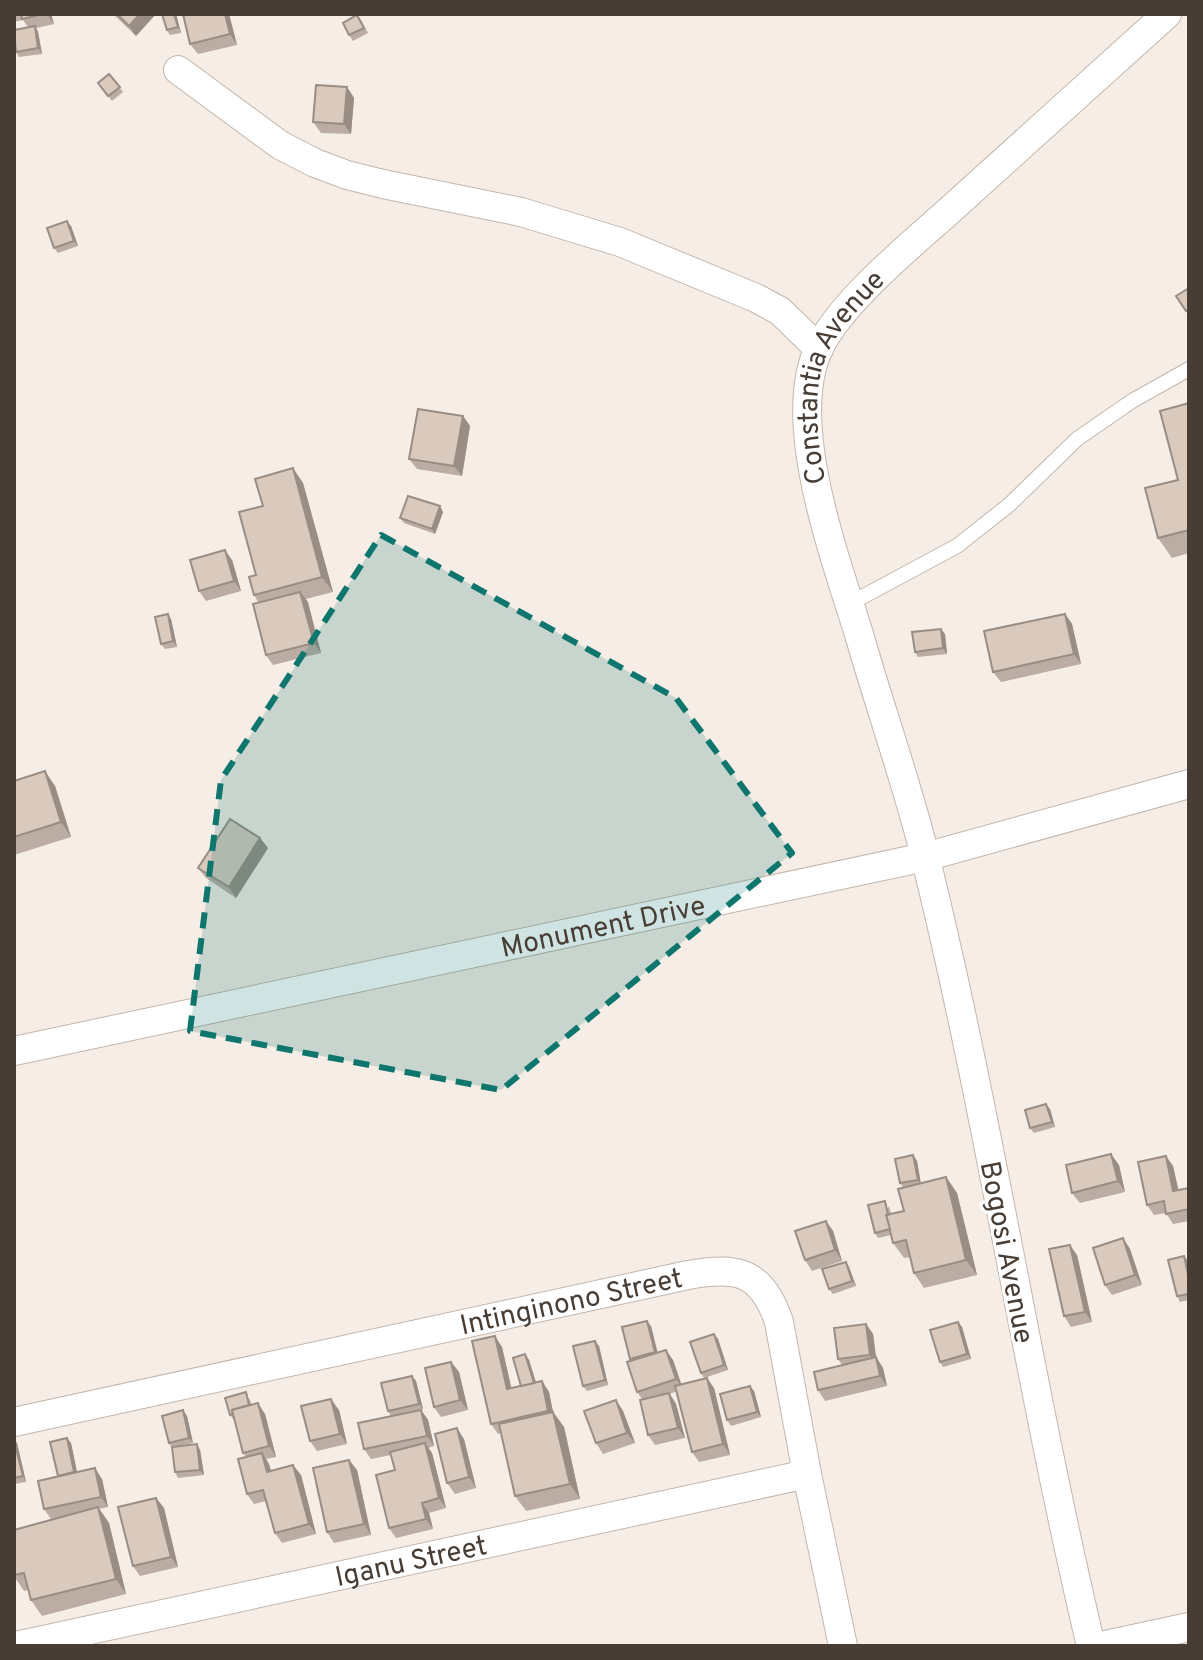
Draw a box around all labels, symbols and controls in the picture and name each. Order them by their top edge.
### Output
street label: Constantia Avenue [792,263,894,487]
street label: Monument Drive [498,889,709,968]
street label: Bogosi Avenue [970,1158,1040,1347]
street label: Intinginono Street [457,1262,686,1345]
street label: Iganu Street [332,1529,491,1597]

